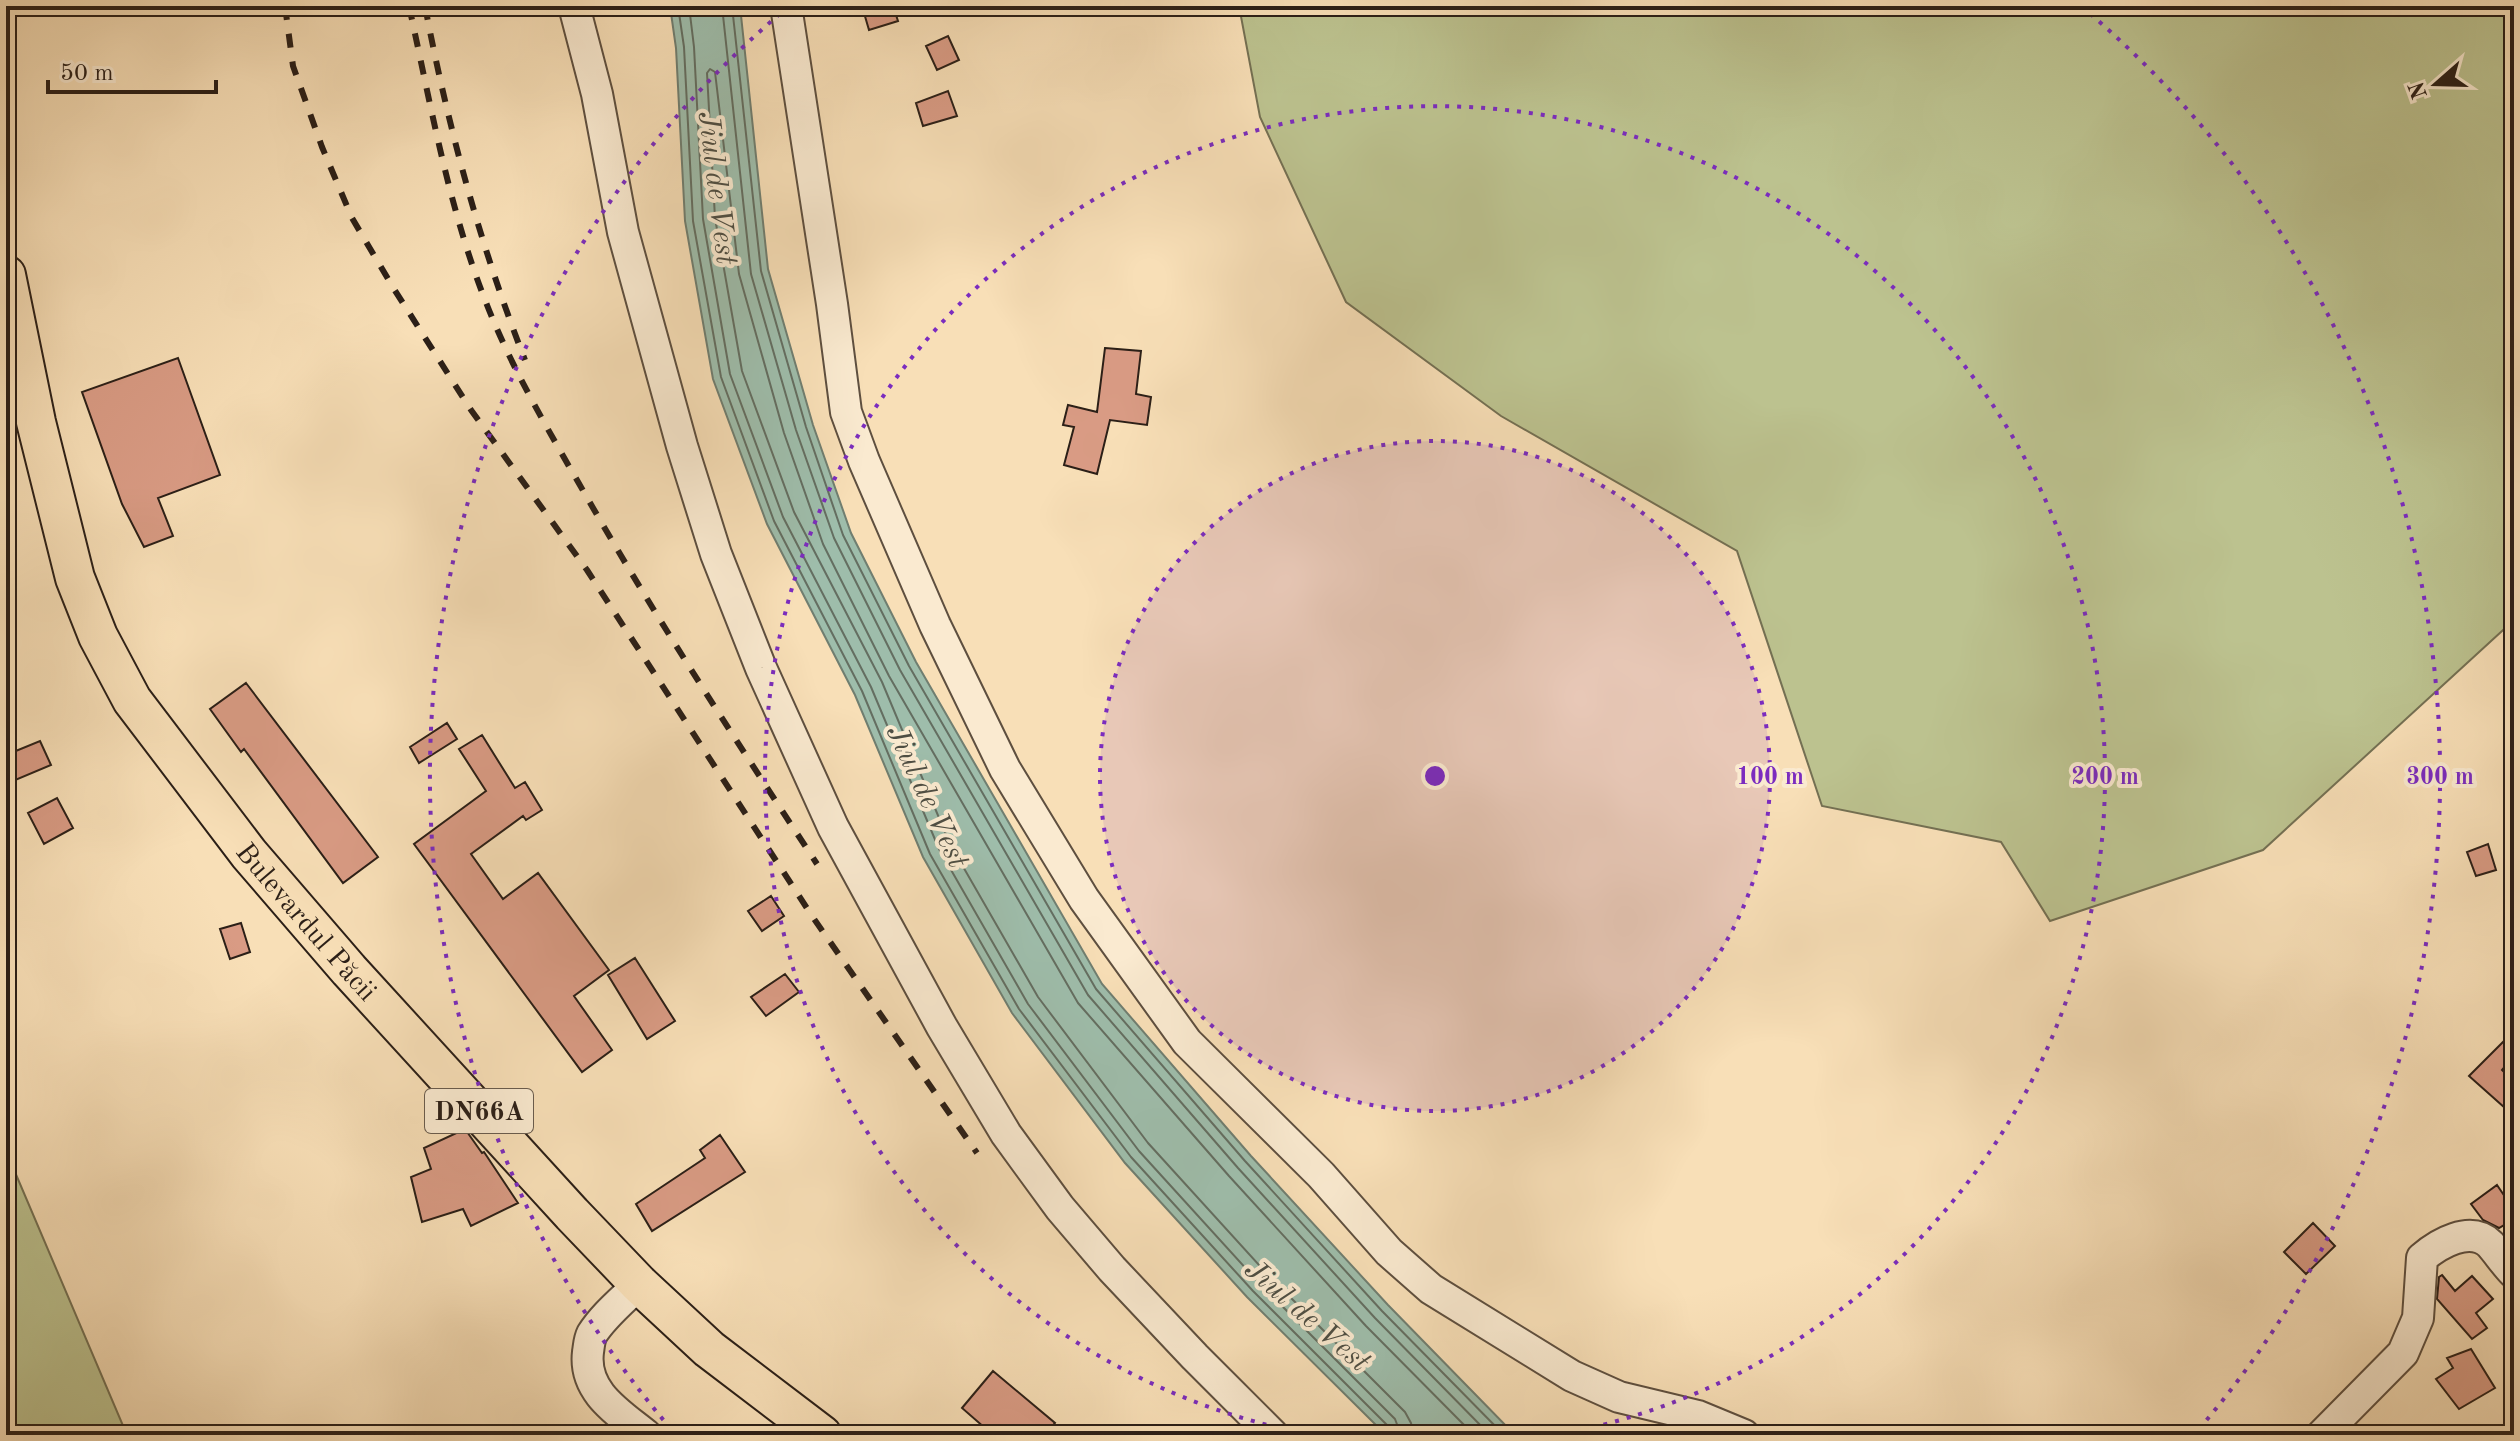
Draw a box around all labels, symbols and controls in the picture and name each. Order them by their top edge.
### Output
scale bar [48,44,216,94]
north arrow [2396,44,2476,124]
text: 50 m [60,62,114,86]
text: N [2406,78,2432,102]
water label: Jiul de Vest [692,110,740,267]
water label: Jiul de Vest [880,721,973,873]
centre of rings [1421,762,1449,790]
text: 100 m [1736,766,1804,790]
text: 200 m [2071,766,2139,790]
text: 300 m [2406,766,2474,790]
street label: Bulevardul Păcii [229,839,381,1007]
road number: DN66A [425,1089,533,1133]
water label: Jiul de Vest [1239,1255,1375,1379]

